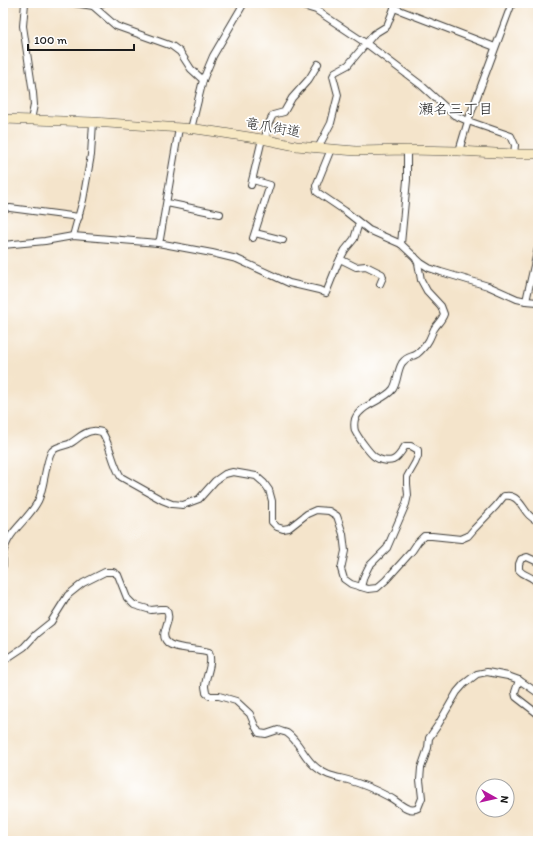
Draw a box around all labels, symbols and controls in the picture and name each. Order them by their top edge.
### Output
scale bar [28,26,134,52]
text: 100 m [34,33,67,47]
district label: 瀬名三丁目 [418,100,494,118]
street label: 竜爪街道 [244,114,302,141]
north arrow [475,778,515,818]
text: N [497,795,511,804]

